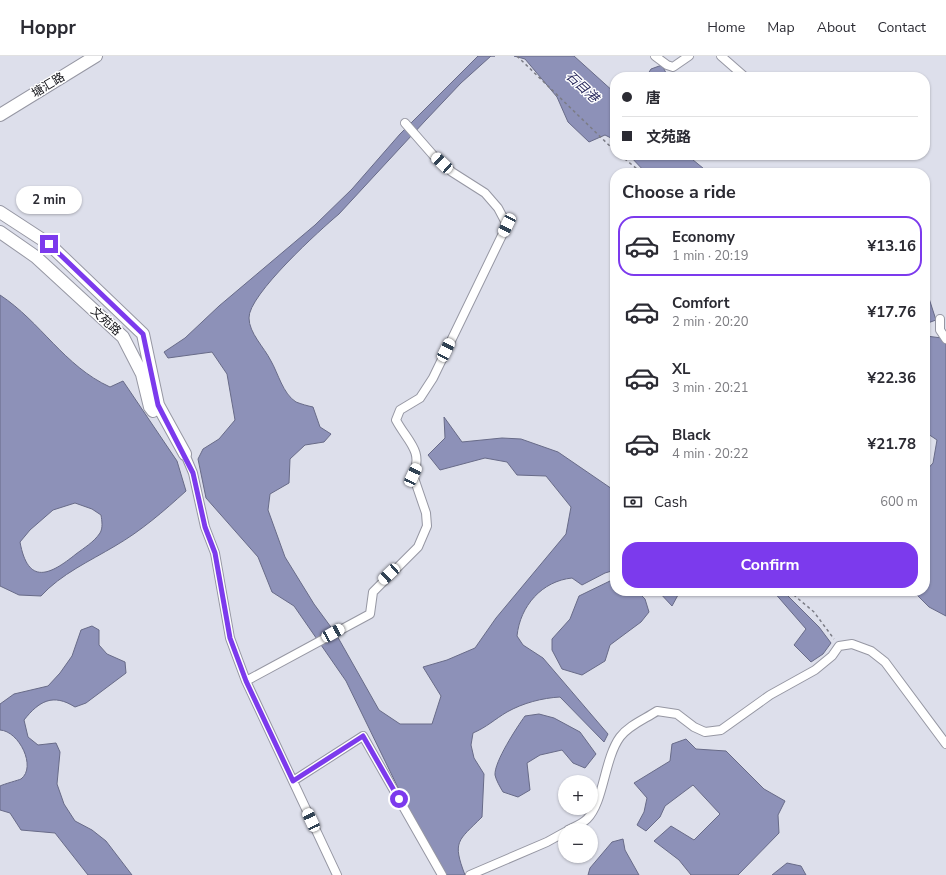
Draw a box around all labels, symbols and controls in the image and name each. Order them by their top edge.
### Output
text: Hoppr [20,15,76,41]
text: Home [707,18,745,37]
text: Map [767,18,795,37]
text: About [817,18,856,37]
text: Contact [878,18,926,37]
water label: 石目港 [562,67,604,108]
street label: 塘汇路 [28,69,68,101]
text: 唐 [646,88,661,108]
text: 文苑路 [646,127,691,147]
car [429,150,455,176]
text: Choose a ride [622,180,736,204]
callout: 2 min [16,186,82,214]
text: 2 min [32,191,66,209]
car [496,212,518,238]
text: Economy [672,227,735,247]
icon: car [624,228,660,264]
route end [40,235,58,253]
text: ¥13.16 [867,236,916,256]
text: 1 min · 20:19 [672,247,748,265]
text: Comfort [672,293,729,313]
icon: car [624,294,660,330]
text: ¥17.76 [867,302,916,322]
street label: 文苑路 [87,303,125,339]
text: 2 min · 20:20 [672,313,748,331]
car [435,337,457,363]
text: XL [672,359,691,379]
icon: car [624,360,660,396]
text: ¥22.36 [867,368,916,388]
text: 3 min · 20:21 [672,379,748,397]
text: Black [672,425,710,445]
icon: car [624,426,660,462]
text: ¥21.78 [867,434,916,454]
text: 4 min · 20:22 [672,445,748,463]
car [402,462,424,488]
icon: cash [622,491,644,513]
text: Cash [654,492,688,512]
text: 600 m [880,493,918,511]
button: Confirm [622,542,918,588]
car [376,561,402,587]
car [320,622,346,644]
map controls [558,775,598,863]
button: + [558,775,598,815]
route start [390,790,408,808]
car [300,807,322,833]
button: − [558,823,598,863]

